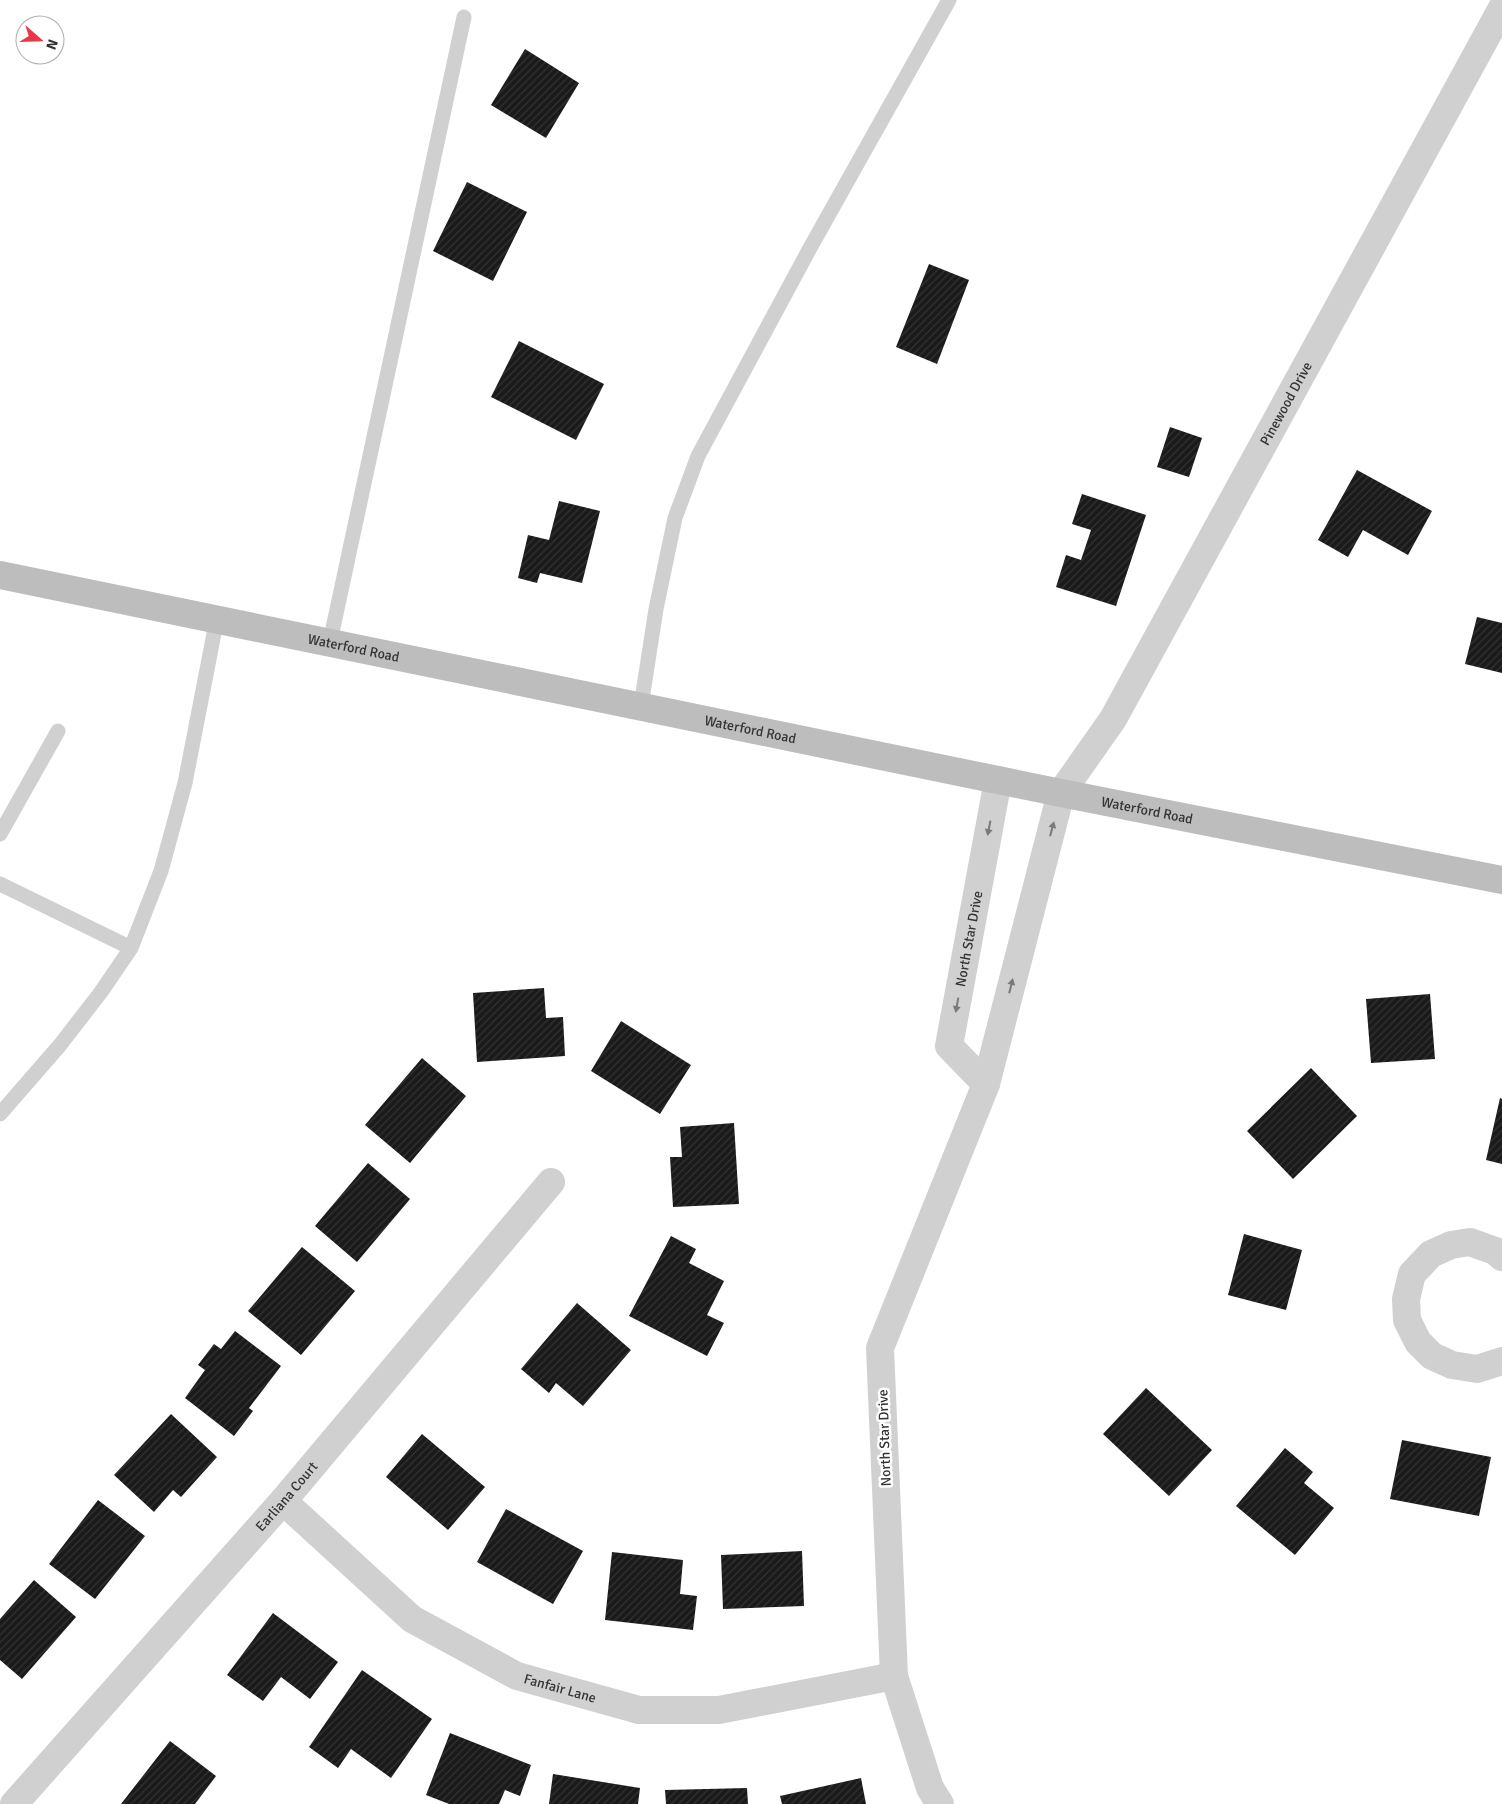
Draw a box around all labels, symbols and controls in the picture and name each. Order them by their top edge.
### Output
north arrow [15,15,65,65]
text: N [42,37,61,52]
street label: Pinewood Drive [1256,359,1316,448]
street label: Waterford Road [306,630,401,666]
street label: Waterford Road [703,712,798,747]
street label: Waterford Road [1100,793,1194,828]
one-way arrow [985,820,993,836]
one-way arrow [1048,822,1056,837]
street label: North Star Drive [952,890,986,988]
one-way arrow [1007,979,1015,994]
one-way arrow [953,997,961,1012]
street label: North Star Drive [874,1389,895,1487]
street label: Earliana Court [252,1458,322,1535]
street label: Fanfair Lane [522,1670,598,1707]

